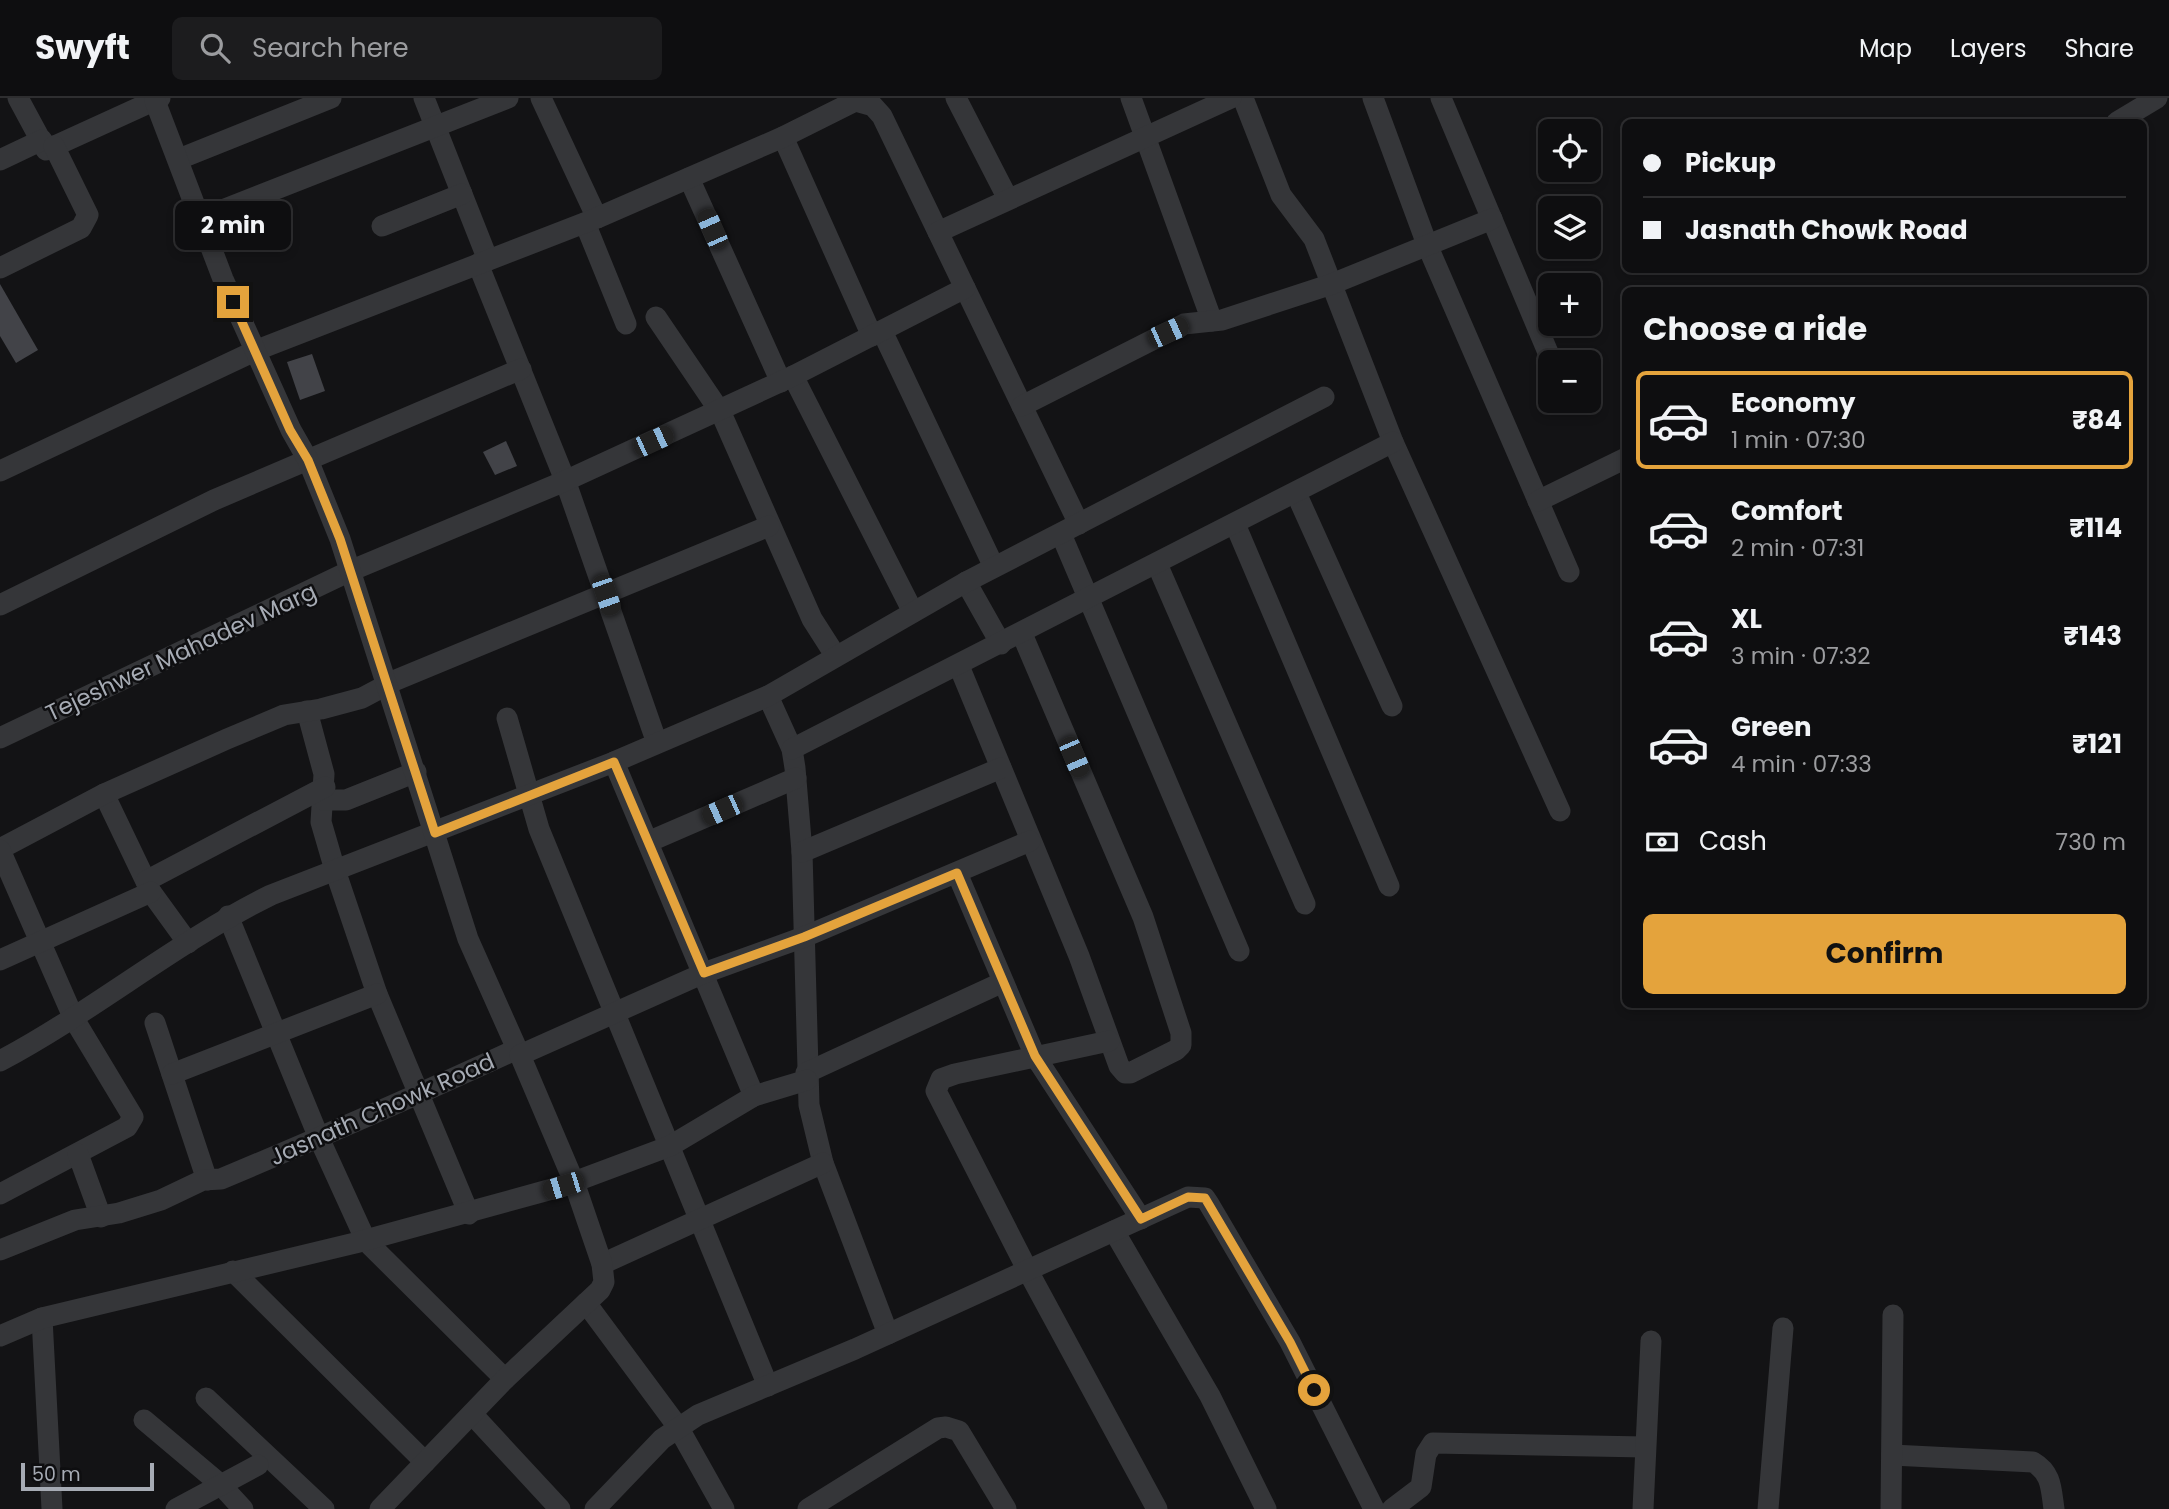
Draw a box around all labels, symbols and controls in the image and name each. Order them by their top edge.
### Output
search box [172,17,662,80]
text: Swyft [35,24,130,71]
icon: search [196,29,234,67]
text: Search here [252,30,409,66]
text: Map [1859,32,1912,65]
text: Layers [1950,32,2026,65]
text: Share [2064,32,2134,65]
map controls [1538,119,1601,413]
button: locate [1538,119,1601,182]
text: Pickup [1685,145,1776,181]
button: layers [1538,196,1601,259]
callout: 2 min [175,200,291,250]
car [694,206,731,252]
text: 2 min [201,209,265,241]
text: Jasnath Chowk Road [1685,212,1968,248]
button: + [1538,273,1601,336]
route end [217,286,249,318]
text: Choose a ride [1643,306,1867,351]
car [1145,314,1192,350]
button: − [1538,350,1601,413]
text: Economy [1731,385,1855,421]
icon: car [1647,389,1710,452]
text: ₹84 [2072,402,2122,438]
car [630,423,677,459]
text: 1 min · 07:30 [1731,424,1866,456]
text: Comfort [1731,493,1843,529]
icon: car [1647,497,1710,560]
text: ₹114 [2069,510,2122,546]
text: 2 min · 07:31 [1731,532,1864,564]
car [590,572,623,618]
street label: Tejeshwer Mahadev Marg [40,575,322,729]
text: XL [1731,601,1762,637]
icon: car [1647,605,1710,668]
text: ₹143 [2063,618,2122,654]
text: 3 min · 07:32 [1731,640,1871,672]
text: Green [1731,709,1812,745]
icon: car [1647,713,1710,776]
text: ₹121 [2072,726,2122,762]
car [1057,734,1092,780]
text: 4 min · 07:33 [1731,748,1872,780]
car [699,792,746,828]
icon: cash [1643,823,1681,861]
text: Cash [1699,823,1767,859]
text: 730 m [2056,826,2126,858]
button: Confirm [1643,914,2126,994]
street label: Jasnath Chowk Road [264,1045,500,1173]
car [540,1170,587,1202]
route start [1298,1374,1330,1406]
scale bar [21,1460,154,1492]
text: 50 m [32,1461,81,1488]

